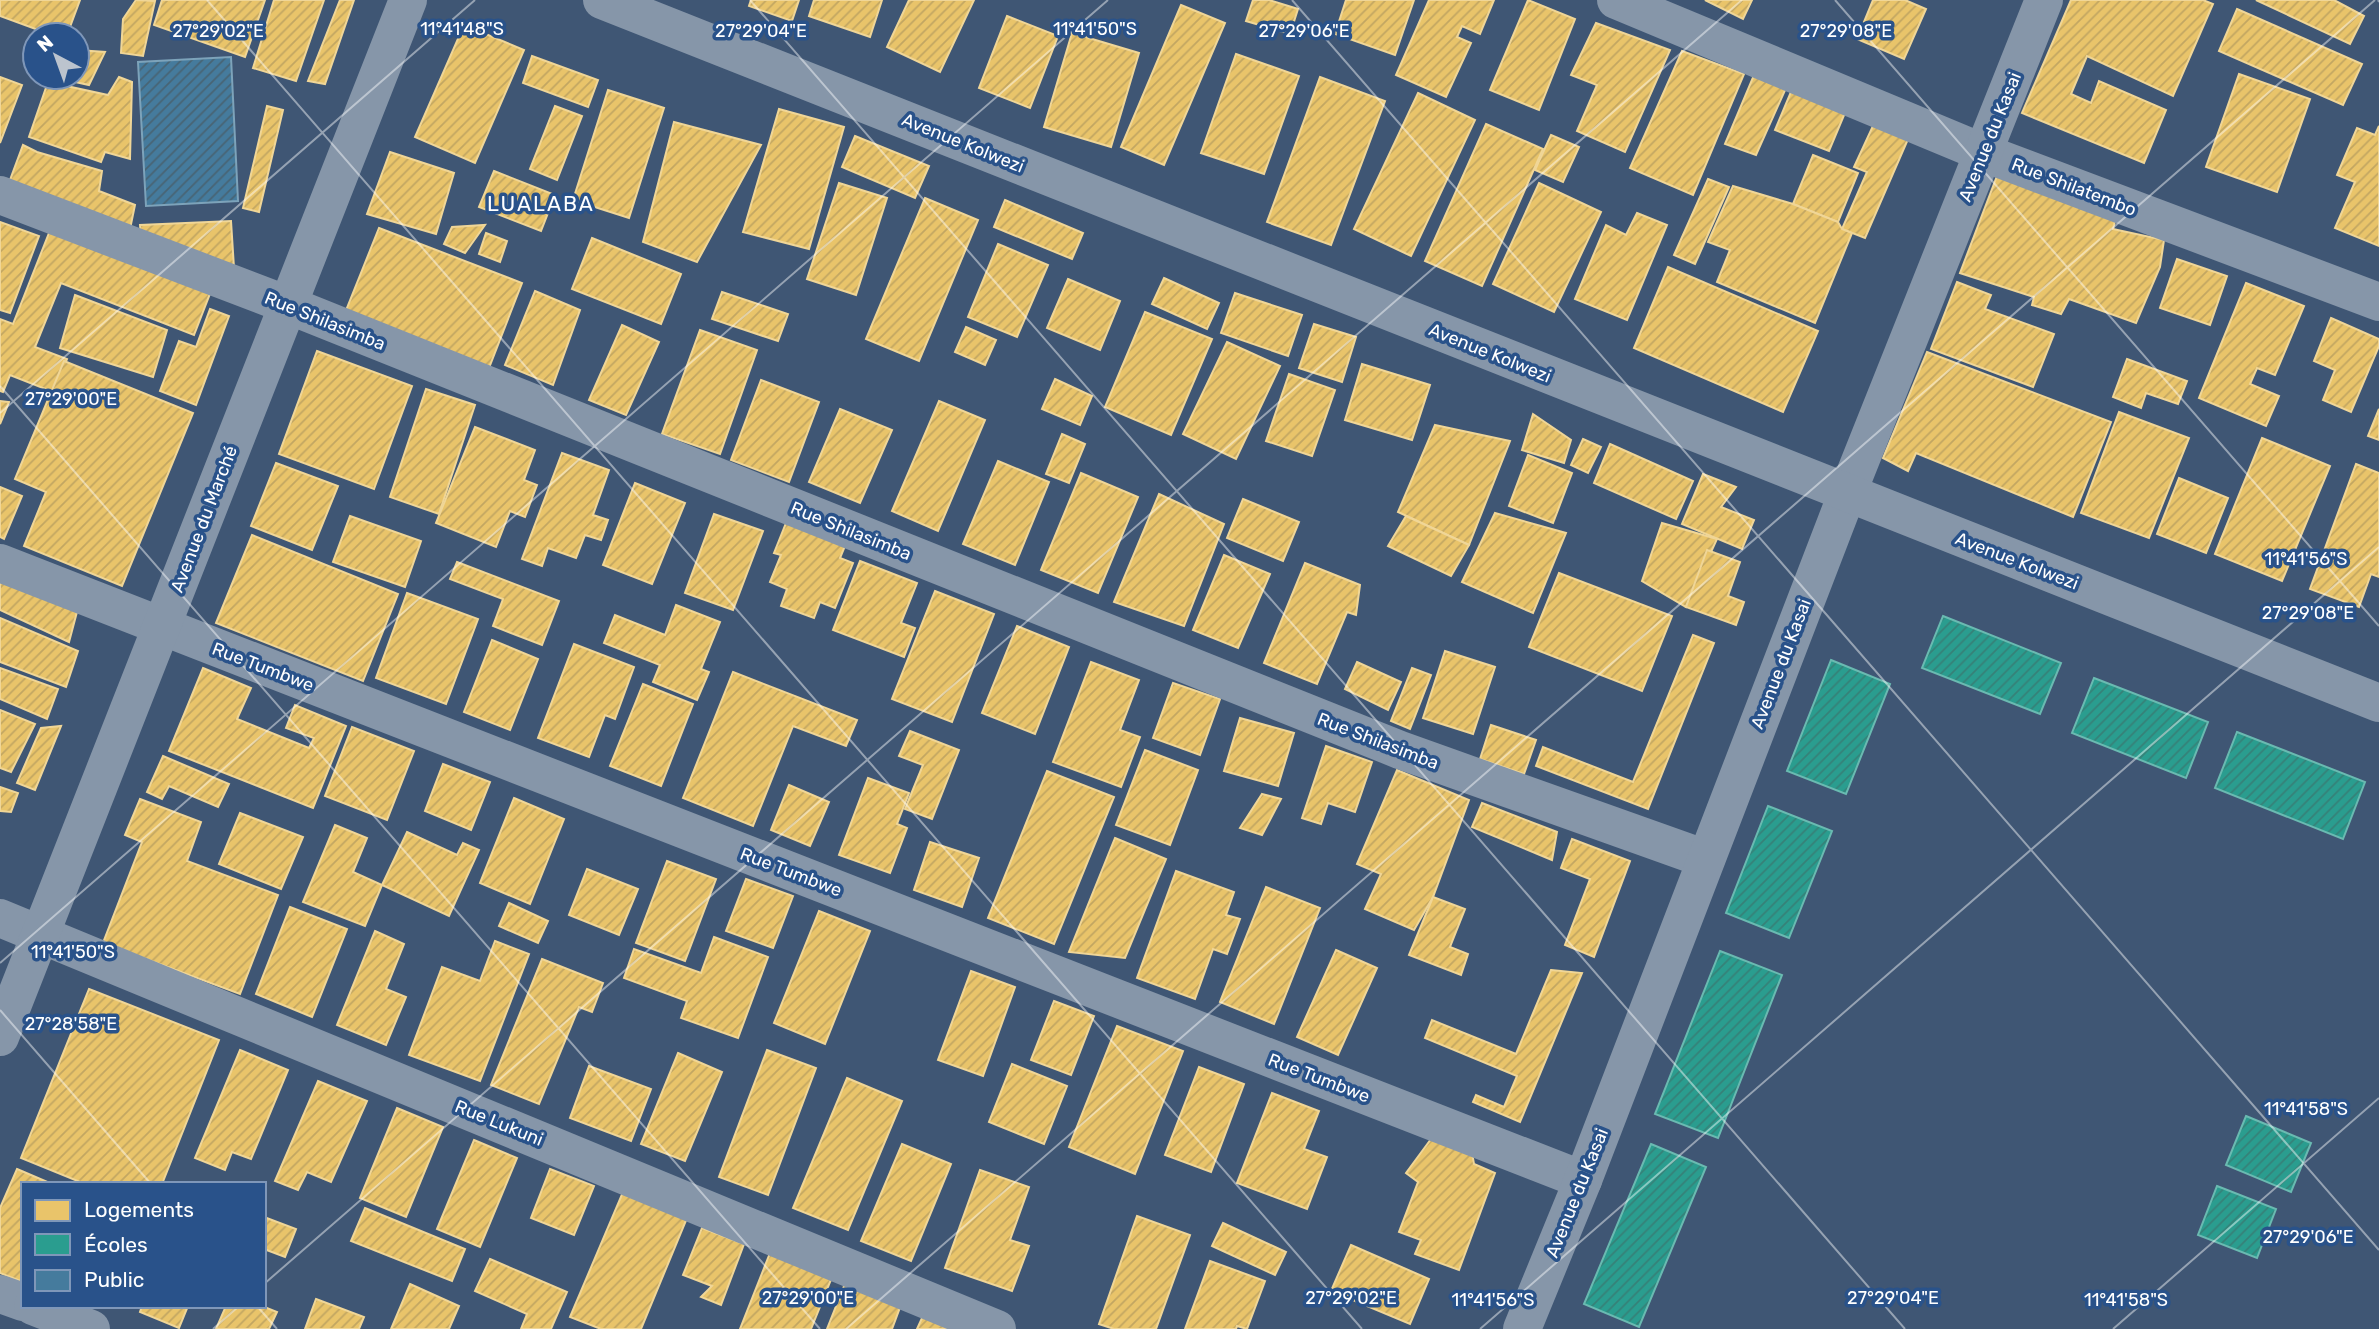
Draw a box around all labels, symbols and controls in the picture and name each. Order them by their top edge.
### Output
text: 11°41'48"S [420,18,504,40]
text: 11°41'50"S [1053,18,1137,40]
text: 27°29'02"E [172,20,264,42]
text: 27°29'04"E [715,20,807,42]
text: 27°29'06"E [1258,20,1350,42]
text: 27°29'08"E [1800,20,1892,42]
north arrow [21,21,91,91]
text: N [32,30,58,57]
street label: Avenue du Kasai [1954,69,2026,205]
street label: Avenue Kolwezi [899,108,1027,178]
street label: Rue Shilatembo [2008,153,2140,221]
district label: LUALABA [487,191,595,216]
street label: Rue Shilasimba [261,287,389,355]
street label: Avenue Kolwezi [1426,318,1554,388]
text: 27°29'00"E [25,388,117,410]
street label: Avenue du Marché [166,443,242,595]
street label: Rue Shilasimba [787,497,915,565]
street label: Avenue Kolwezi [1952,527,2082,595]
text: 11°41'56"S [2265,548,2347,570]
street label: Avenue du Kasai [1746,596,1816,732]
text: 27°29'08"E [2262,602,2354,624]
street label: Rue Tumbwe [209,638,317,696]
street label: Rue Shilasimba [1314,708,1442,774]
street label: Rue Tumbwe [737,843,845,901]
text: 11°41'50"S [31,941,115,963]
text: 27°28'58"E [25,1013,117,1035]
street label: Rue Tumbwe [1265,1049,1373,1107]
street label: Rue Lukuni [452,1095,546,1151]
text: 11°41'58"S [2264,1098,2348,1120]
street label: Avenue du Kasai [1541,1125,1613,1261]
legend [21,1182,266,1308]
text: Logements [84,1197,194,1222]
text: 27°29'06"E [2262,1226,2354,1248]
text: Écoles [84,1232,148,1257]
text: Public [84,1267,144,1292]
text: 27°29'00"E [762,1287,854,1309]
text: 27°29'02"E [1305,1287,1397,1309]
text: 27°29'04"E [1847,1287,1939,1309]
text: 11°41'56"S [1452,1289,1534,1311]
text: 11°41'58"S [2084,1289,2168,1311]

